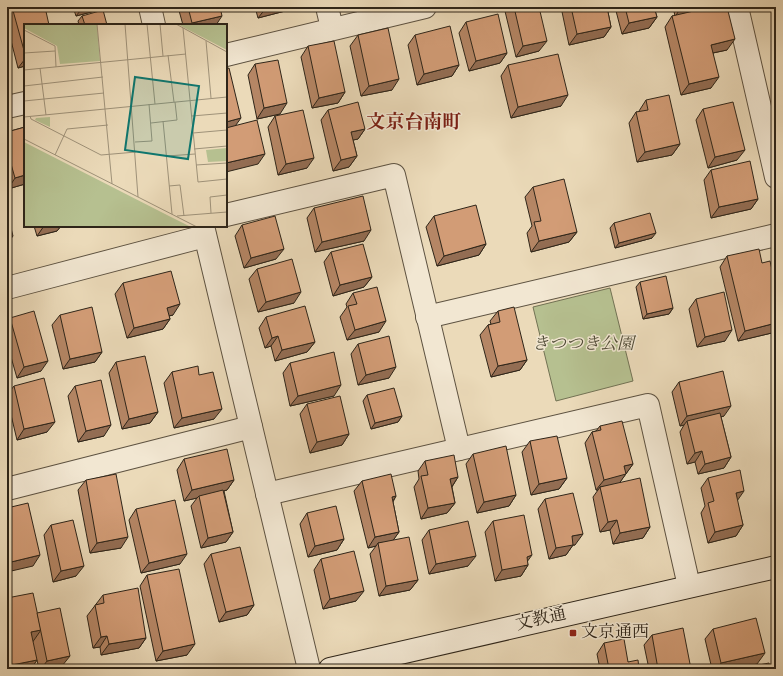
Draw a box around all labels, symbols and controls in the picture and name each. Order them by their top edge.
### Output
inset map [24,24,227,227]
district label: 文京台南町 [366,110,462,137]
park label: きつつき公園 [532,333,637,357]
street label: 文教通 [513,603,569,637]
place label: 文京通西 [581,621,649,645]
marker: 文京通西 [568,628,578,638]

